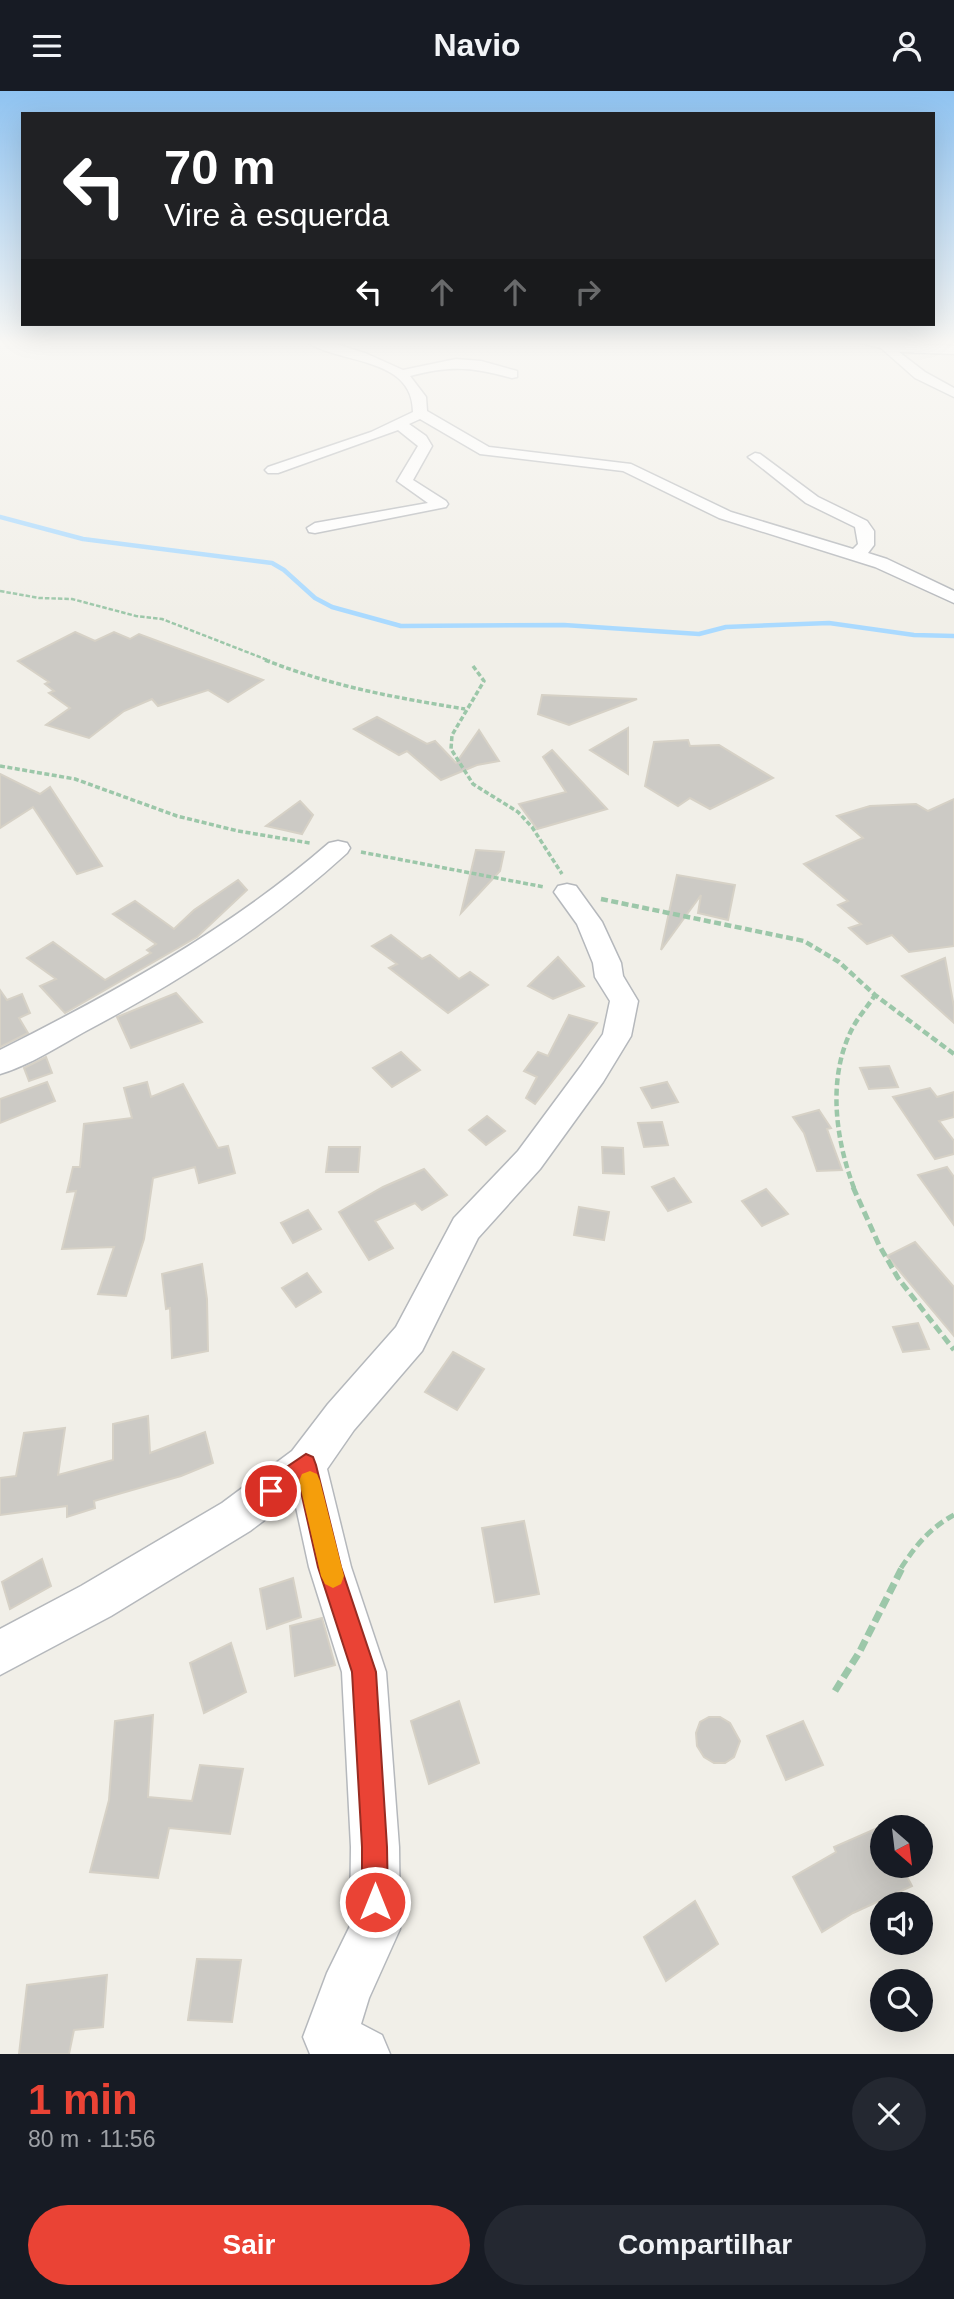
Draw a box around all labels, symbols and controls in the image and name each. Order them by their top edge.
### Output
icon: menu [28,27,66,65]
text: Navio [433,27,521,63]
icon: person [888,27,926,65]
icon: left [49,140,140,231]
text: 70 m [164,140,276,194]
text: Vire à esquerda [164,197,389,233]
icon: left [350,273,388,311]
icon: ahead [423,273,461,311]
icon: ahead [496,273,534,311]
icon: right [569,273,607,311]
pin [241,1461,301,1521]
icon: arrive [252,1472,290,1510]
north arrow [870,1815,933,1878]
map controls [870,1815,933,2032]
position arrow [338,1865,412,1939]
button: sound [870,1892,933,1955]
button: search [870,1969,933,2032]
text: 1 min [28,2076,138,2123]
button: close [852,2077,926,2151]
text: 80 m · 11:56 [28,2126,155,2152]
button: Sair [28,2205,470,2285]
button: Compartilhar [484,2205,926,2285]

